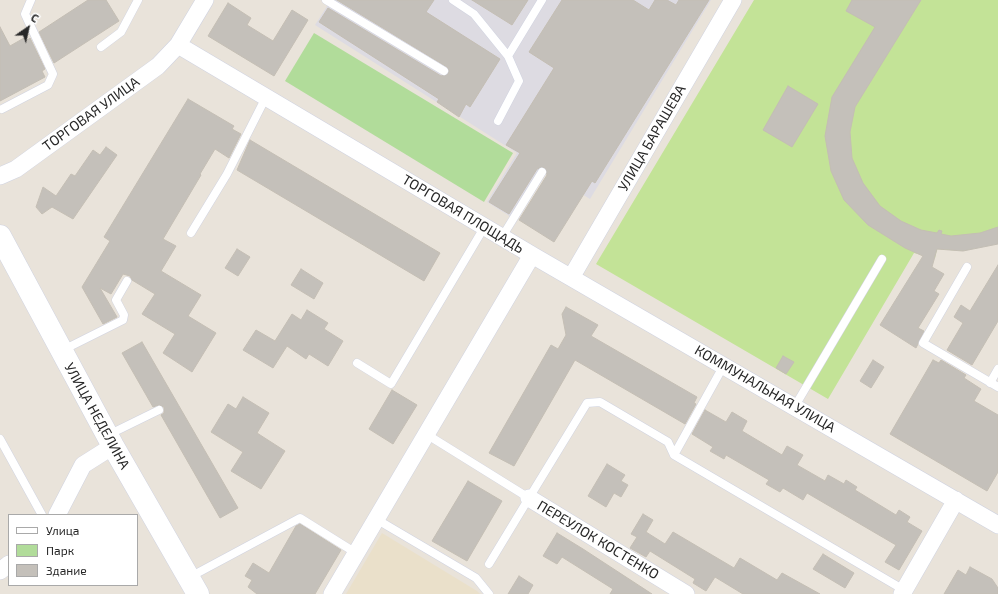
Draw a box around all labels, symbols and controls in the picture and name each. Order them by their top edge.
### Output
north arrow [8,8,48,48]
text: С [29,10,41,25]
street label: ТОРГОВАЯ УЛИЦА [39,73,143,155]
street label: УЛИЦА БАРАШЕВА [615,82,689,194]
street label: ТОРГОВАЯ ПЛОЩАДЬ [399,171,527,257]
street label: КОММУНАЛЬНАЯ УЛИЦА [692,342,838,436]
street label: УЛИЦА НЕДЕЛИНА [61,360,133,472]
street label: ПЕРЕУЛОК КОСТЕНКО [534,497,662,583]
legend [8,514,138,586]
text: Улица [46,523,79,537]
text: Парк [46,543,74,557]
text: Здание [46,563,87,577]

